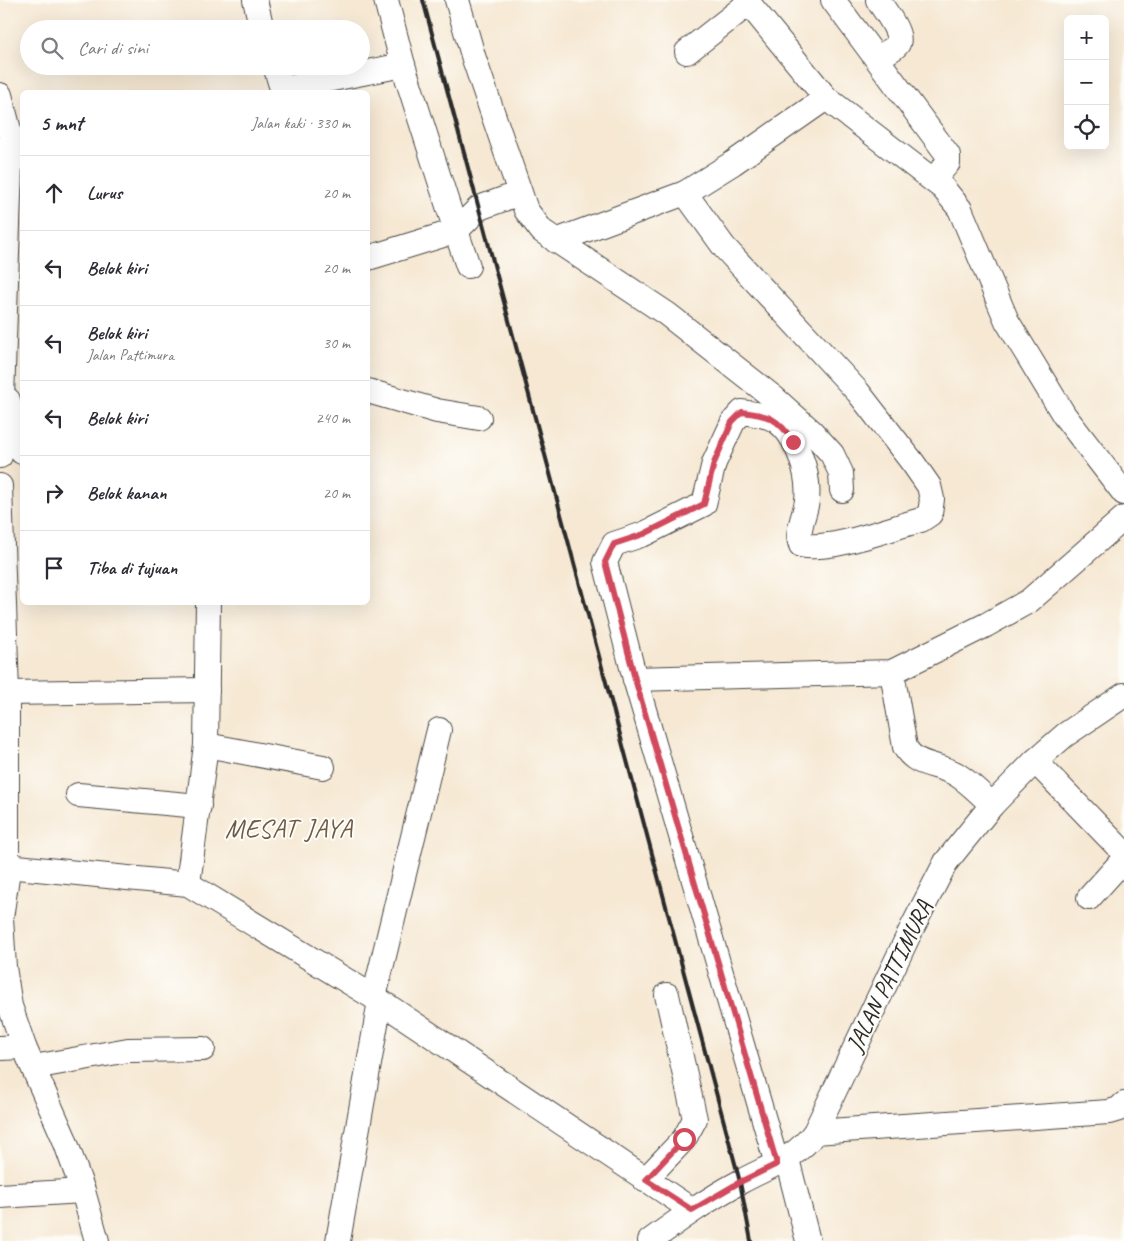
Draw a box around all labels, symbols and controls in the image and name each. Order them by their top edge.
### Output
map controls [1064,15,1109,150]
button: + [1064,15,1109,60]
search box [20,20,370,75]
icon: search [38,34,66,62]
text: Cari di sini [78,36,148,60]
button: − [1064,60,1109,105]
button: locate [1064,105,1109,150]
text: 5 mnt [40,110,83,136]
text: Jalan kaki · 330 m [252,113,350,133]
icon: ahead [40,179,68,207]
text: Lurus [87,181,122,205]
text: 20 m [323,183,350,203]
icon: left [40,254,68,282]
text: Belok kiri [87,256,147,280]
text: 20 m [323,258,350,278]
text: Belok kiri [87,321,147,345]
icon: left [40,329,68,357]
text: 30 m [323,333,350,353]
text: Jalan Pattimura [87,345,174,365]
icon: left [40,404,68,432]
text: Belok kiri [87,406,147,430]
text: 240 m [316,408,350,428]
route end [782,431,805,454]
icon: right [40,479,68,507]
text: Belok kanan [87,481,166,505]
text: 20 m [323,483,350,503]
icon: arrive [40,554,68,582]
text: Tiba di tujuan [87,556,177,580]
district label: MESAT JAYA [225,812,354,845]
street label: JALAN PATTIMURA [839,895,939,1057]
route start [673,1128,696,1151]

